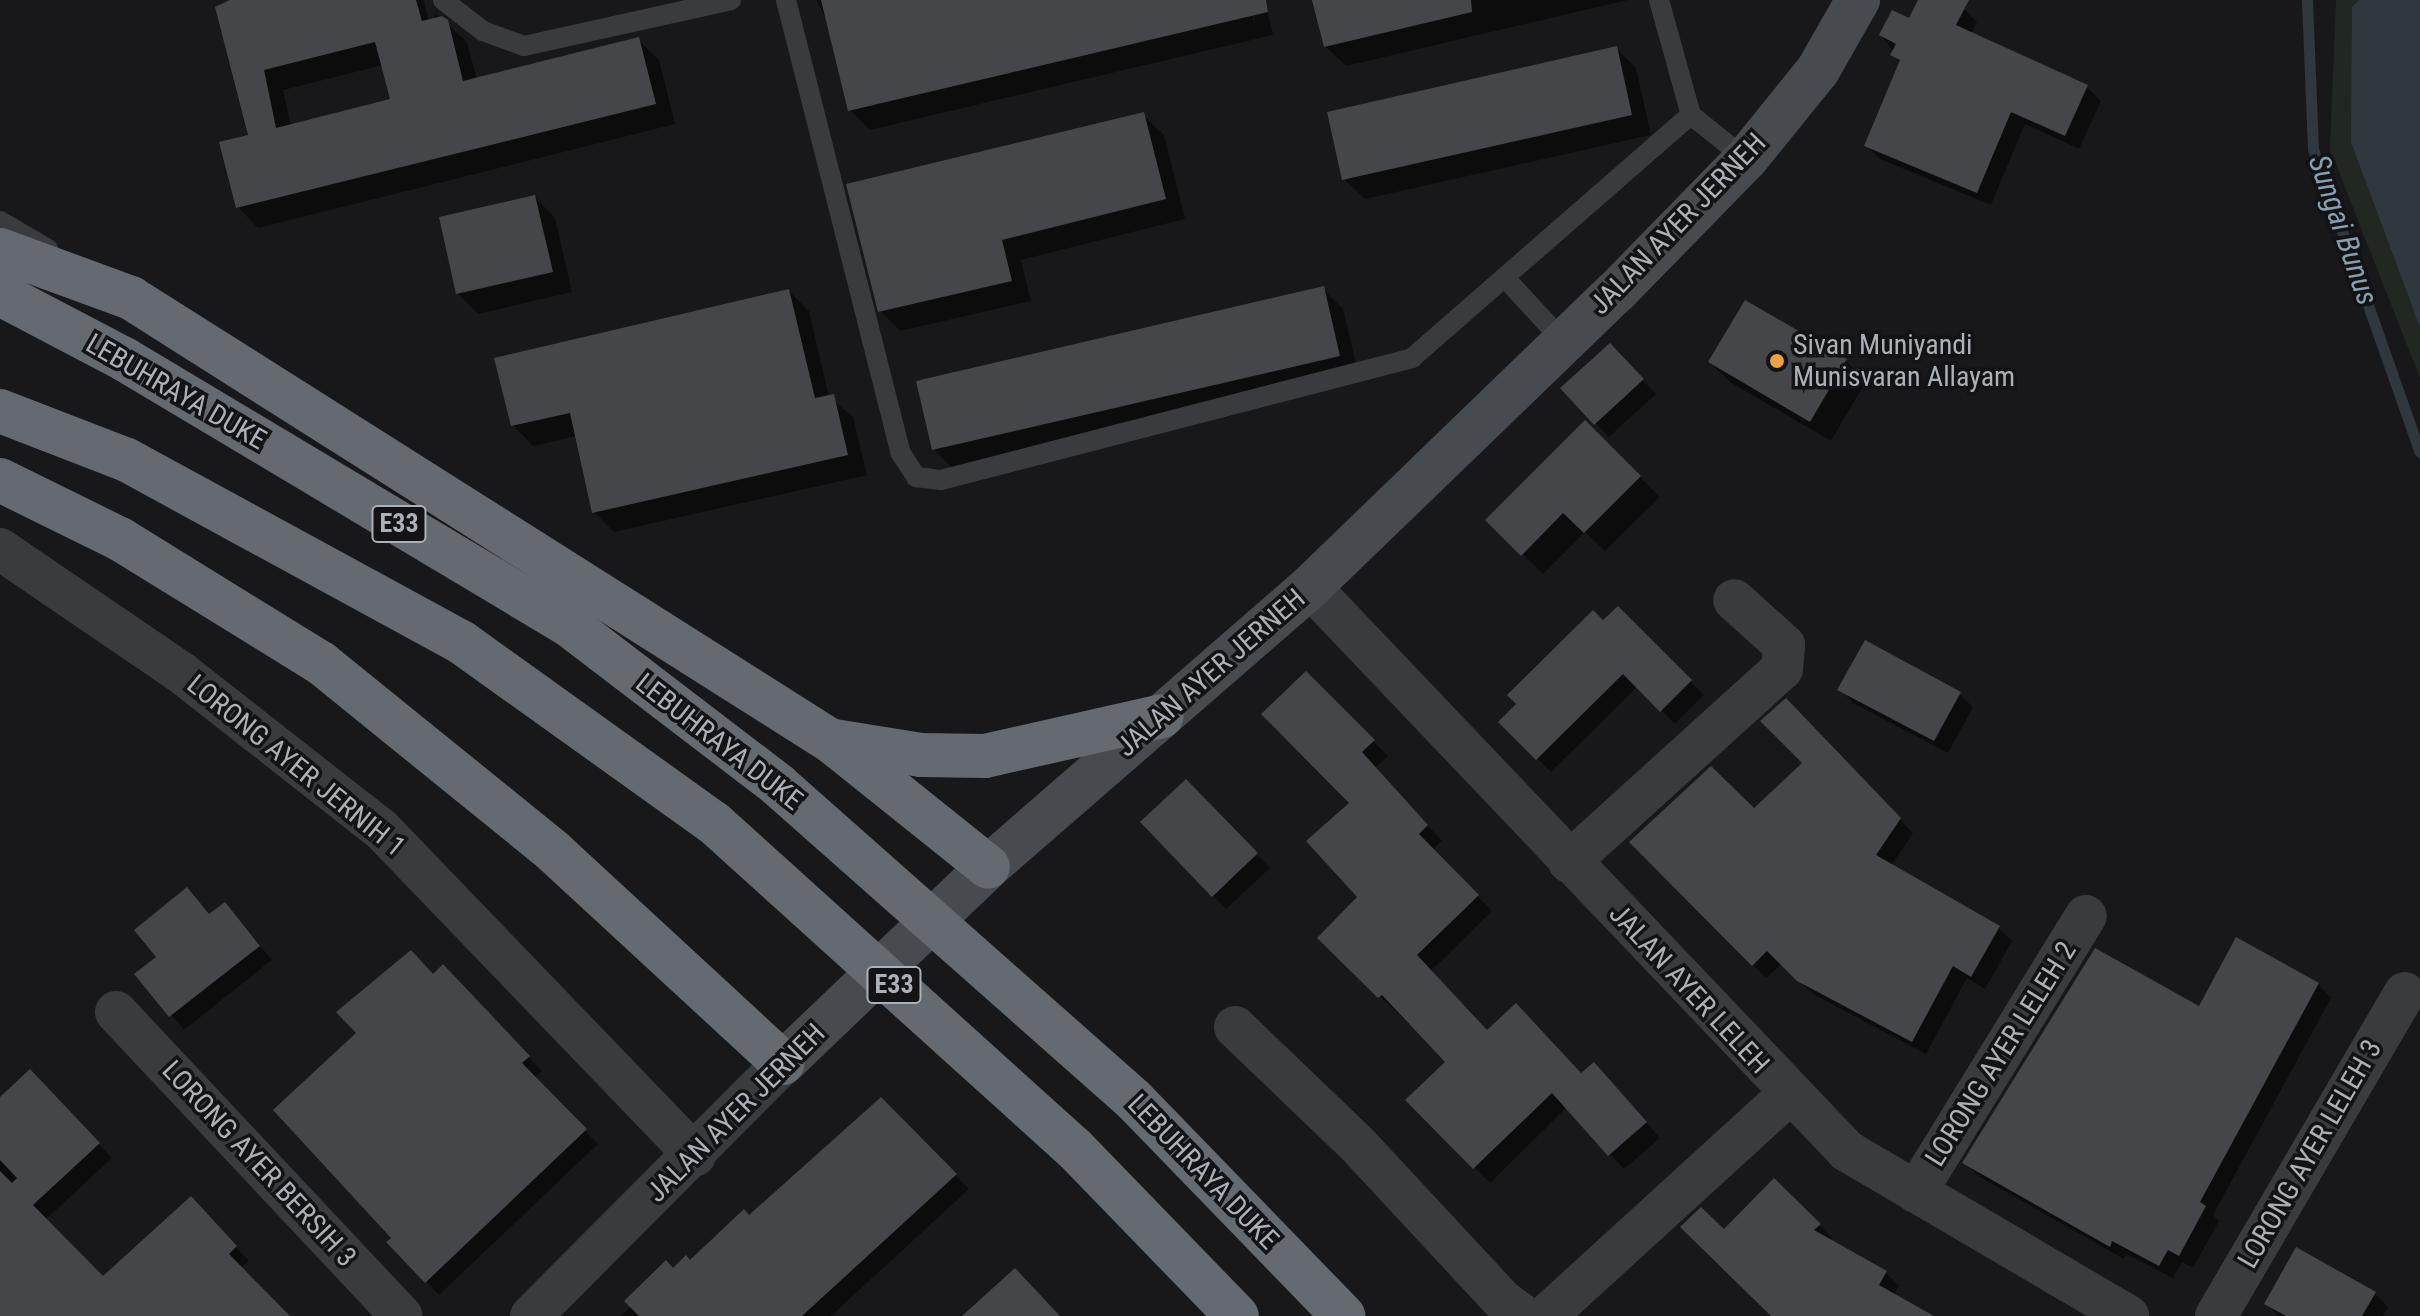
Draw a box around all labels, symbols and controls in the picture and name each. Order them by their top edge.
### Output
street label: JALAN AYER JERNEH [1583,127,1773,321]
water label: Sungai Bunus [2301,150,2385,310]
street label: LEBUHRAYA DUKE [80,327,272,457]
place label: Sivan Muniyandi Munisvaran Allayam [1793,328,2015,394]
marker: Sivan Muniyandi Munisvaran Allayam [1768,352,1786,370]
road number: E33 [371,502,427,546]
street label: JALAN AYER JERNEH [1110,582,1312,764]
street label: LEBUHRAYA DUKE [629,667,809,817]
street label: LORONG AYER JERNIH 1 [180,668,412,864]
street label: JALAN AYER LELEH [1602,897,1776,1081]
street label: LORONG AYER LELEH 2 [1918,936,2084,1172]
road number: E33 [866,963,922,1007]
street label: JALAN AYER JERNEH [640,1017,832,1209]
street label: LORONG AYER LELEH 3 [2231,1034,2389,1274]
street label: LORONG AYER BERSIH 3 [155,1054,363,1274]
street label: LEBUHRAYA DUKE [1121,1088,1285,1256]

